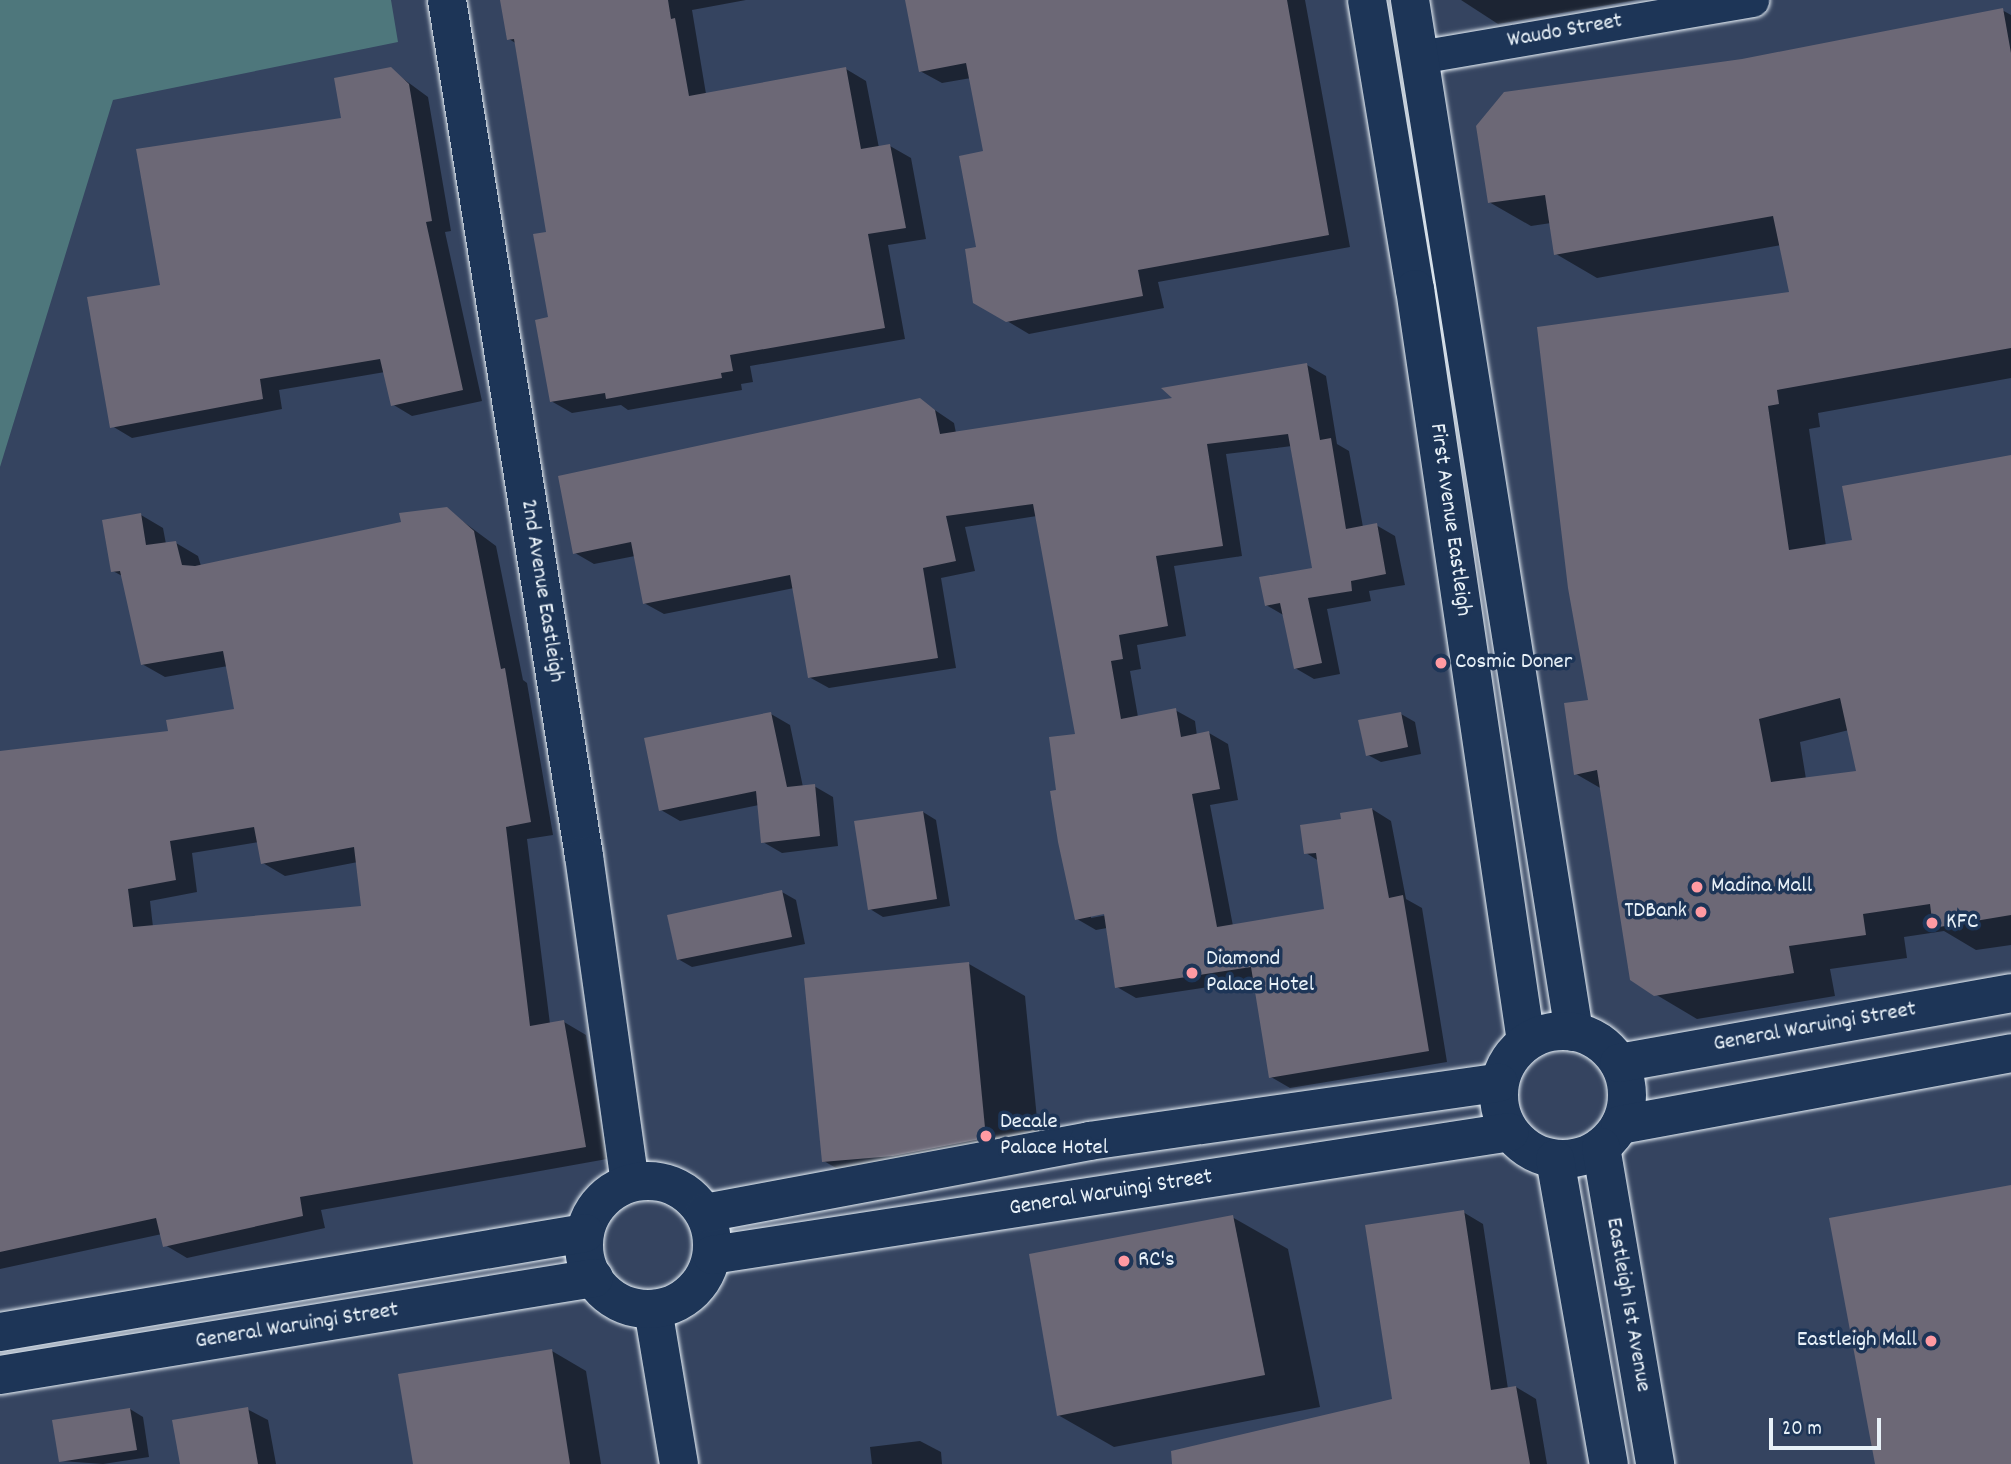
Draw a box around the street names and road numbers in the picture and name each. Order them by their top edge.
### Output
street label: Waudo Street [1505,8,1625,56]
street label: First Avenue Eastleigh [1422,422,1476,618]
street label: 2nd Avenue Eastleigh [513,498,569,684]
street label: General Waruingi Street [1712,997,1918,1059]
street label: General Waruingi Street [1007,1164,1215,1224]
street label: Eastleigh 1st Avenue [1598,1216,1656,1394]
street label: General Waruingi Street [193,1297,401,1357]

